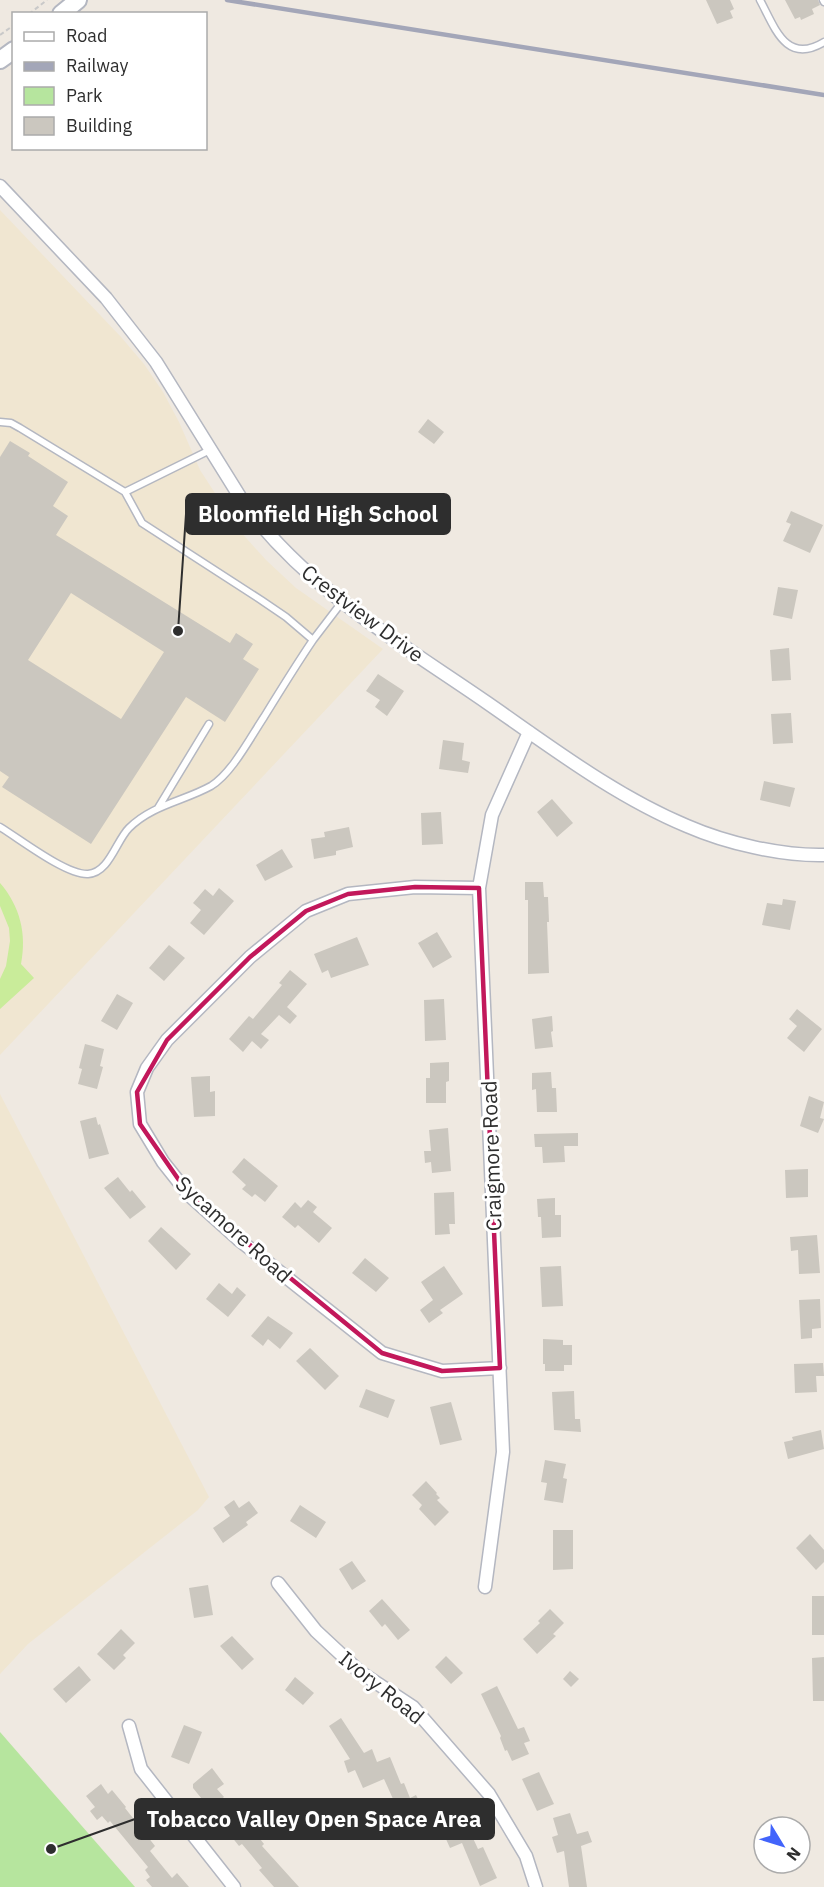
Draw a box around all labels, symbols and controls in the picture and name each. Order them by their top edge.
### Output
legend [12,12,207,150]
text: Road [66,24,107,47]
text: Railway [66,54,128,77]
text: Park [66,84,103,107]
text: Building [66,114,133,137]
callout: Bloomfield High School [186,494,450,534]
text: Bloomfield High School [198,499,438,528]
street label: Crestview Drive [296,558,430,668]
street label: Craigmore Road [474,1080,508,1232]
street label: Sycamore Road [170,1169,298,1289]
street label: Ivory Road [334,1644,430,1730]
callout: Tobacco Valley Open Space Area [135,1799,494,1839]
text: Tobacco Valley Open Space Area [146,1804,482,1833]
north arrow [752,1815,812,1875]
text: N [782,1844,805,1865]

